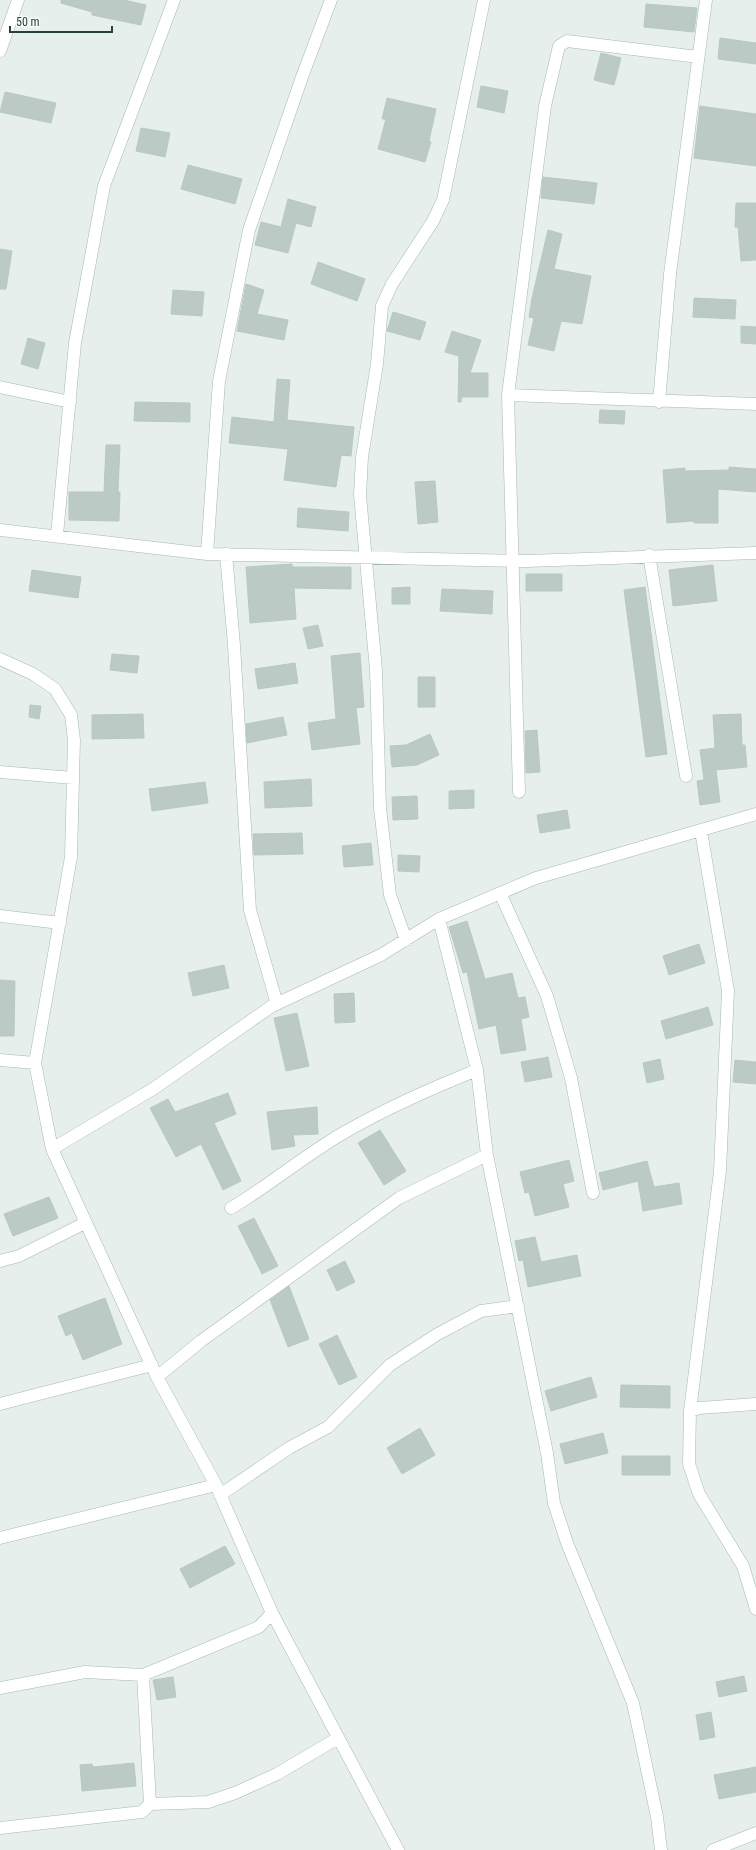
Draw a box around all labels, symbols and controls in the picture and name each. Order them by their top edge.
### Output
scale bar [10,8,112,34]
text: 50 m [16,15,40,29]

